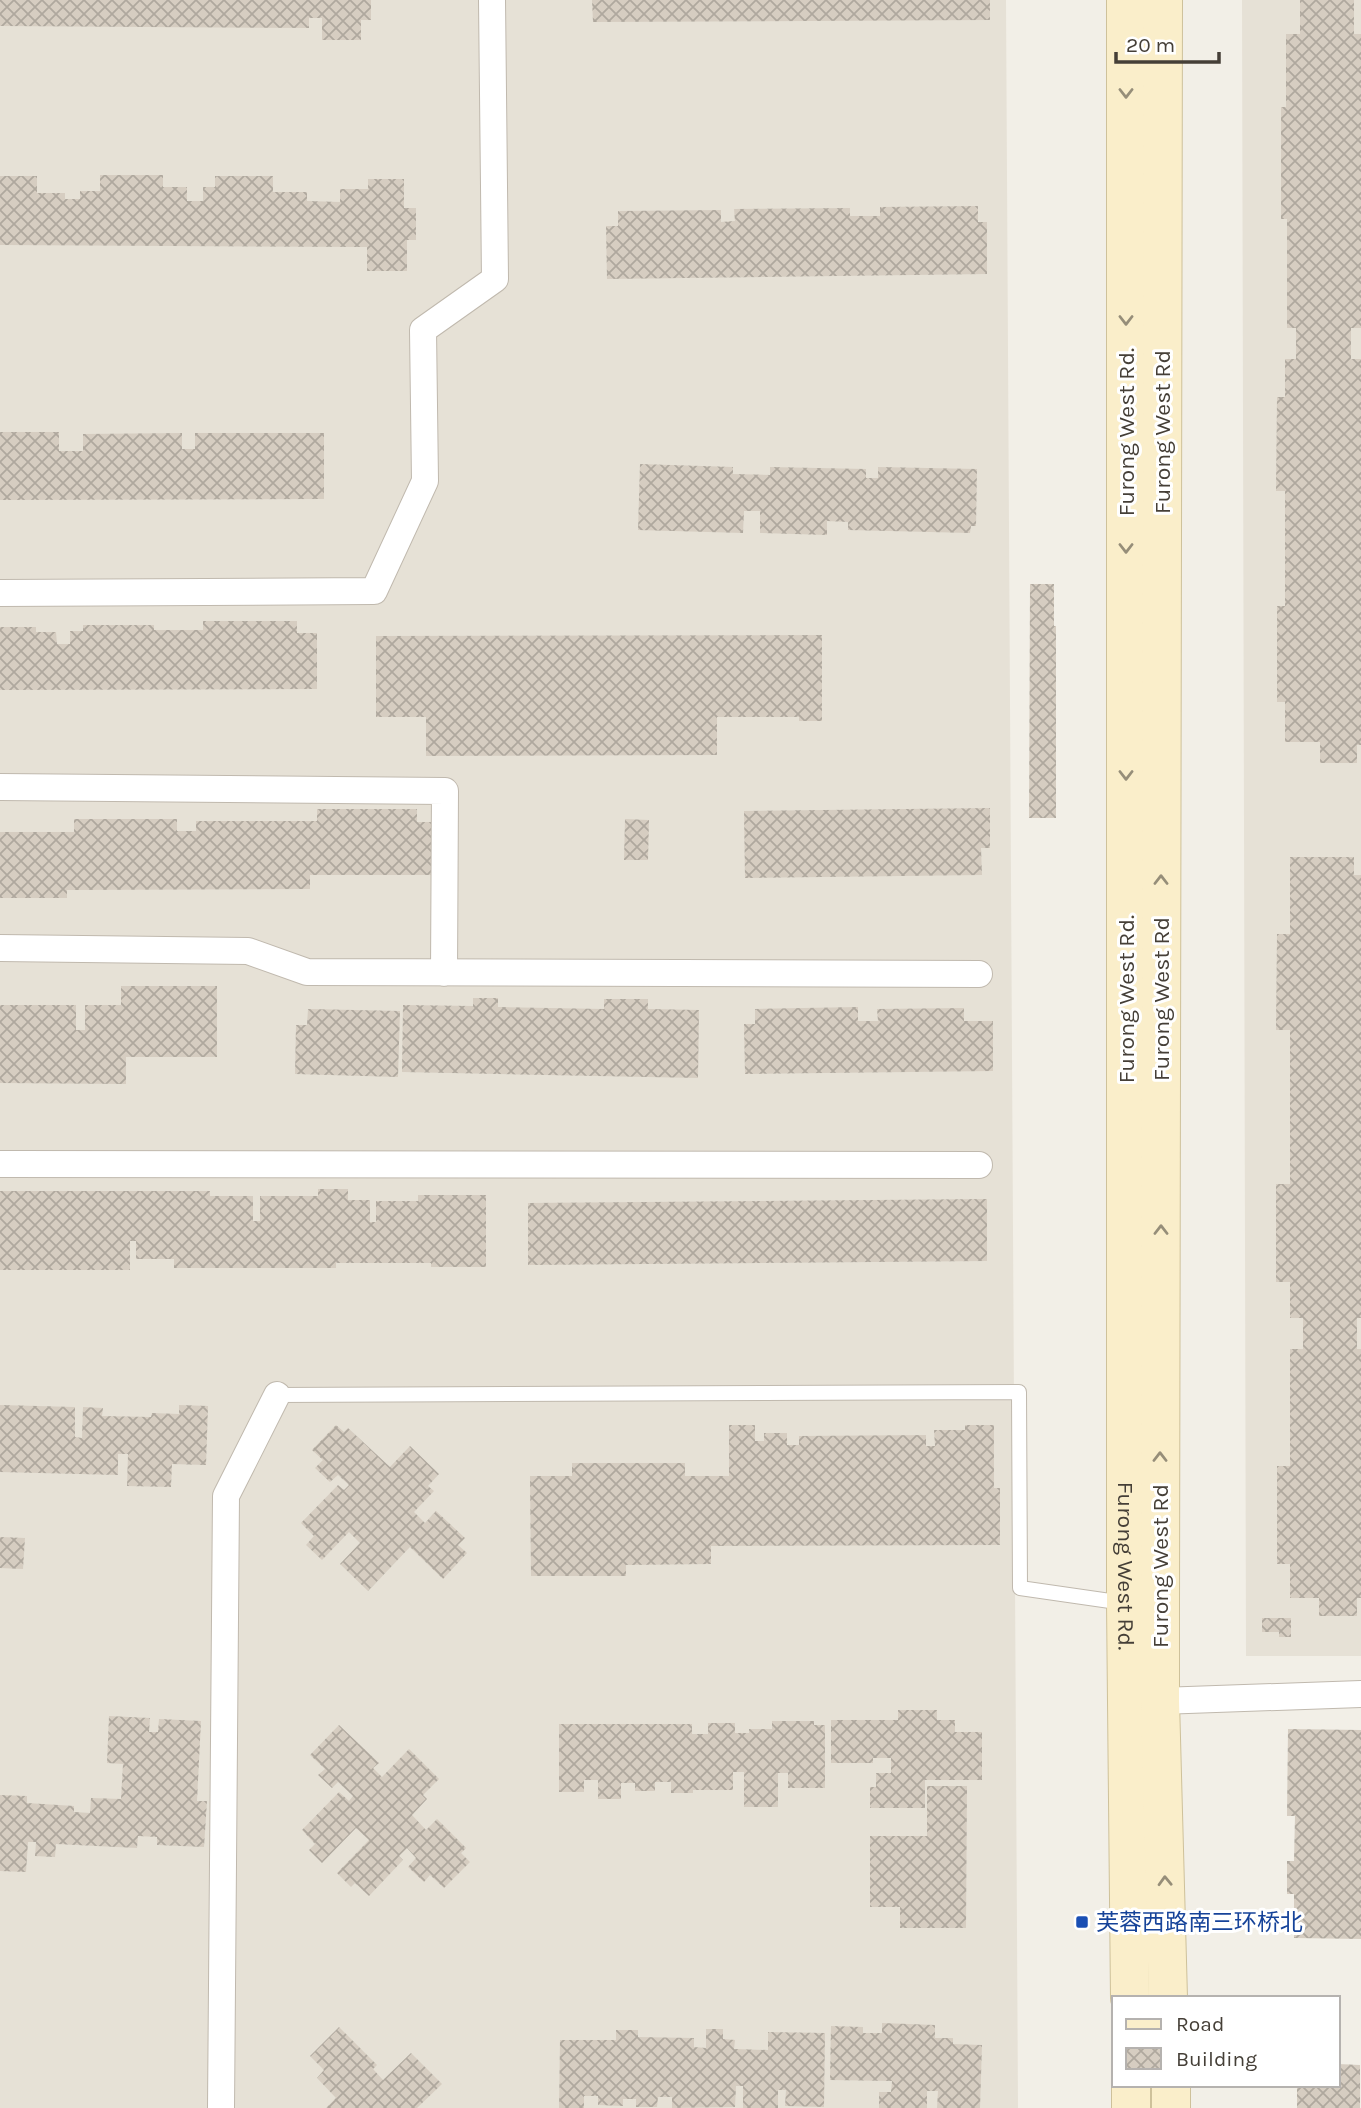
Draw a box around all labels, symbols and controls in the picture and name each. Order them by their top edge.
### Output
scale bar [1116,21,1219,65]
text: 20 m [1126,33,1175,57]
one-way arrow [1118,88,1134,98]
one-way arrow [1118,315,1134,326]
street label: Furong West Rd. [1113,348,1140,516]
street label: Furong West Rd [1149,350,1176,514]
one-way arrow [1118,543,1134,553]
one-way arrow [1118,770,1134,781]
one-way arrow [1153,874,1169,884]
street label: Furong West Rd. [1113,915,1140,1083]
street label: Furong West Rd [1148,917,1175,1081]
one-way arrow [1153,1224,1169,1234]
one-way arrow [1152,1451,1168,1462]
street label: Furong West Rd. [1113,1482,1140,1650]
street label: Furong West Rd [1147,1484,1174,1648]
one-way arrow [1158,1875,1173,1886]
place label: 芙蓉西路南三环桥北 [1096,1909,1303,1936]
marker: 芙蓉西路南三环桥北 [1074,1914,1090,1930]
legend [1112,1996,1340,2087]
text: Road [1176,2012,1224,2036]
text: Building [1176,2047,1257,2071]

